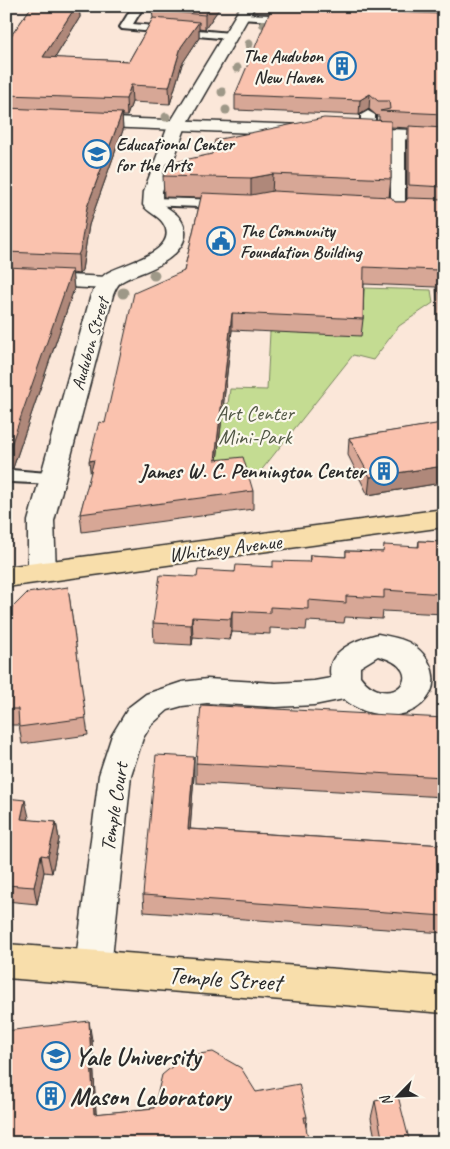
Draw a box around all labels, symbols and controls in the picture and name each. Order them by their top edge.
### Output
place label: The Audubon New Haven [243,45,325,88]
building icon: The Audubon New Haven [327,51,357,81]
place label: Educational Center for the Arts [116,133,236,176]
school or university icon: Educational Center for the Arts [82,139,112,169]
place label: The Community Foundation Building [240,220,364,263]
public building icon: The Community Foundation Building [206,226,236,256]
street label: Audubon Street [66,292,115,393]
park label: Art Center Mini-Park [216,400,295,450]
building icon: James W. C. Pennington Center [369,456,399,486]
place label: James W. C. Pennington Center [138,458,367,484]
street label: Whitney Avenue [167,528,284,568]
street label: Temple Court [94,759,134,853]
street label: Temple Street [167,959,286,999]
school or university icon: Yale University [41,1041,71,1071]
place label: Yale University [75,1041,203,1073]
north arrow [372,1072,422,1122]
building icon: Mason Laboratory [36,1081,66,1111]
place label: Mason Laboratory [70,1081,233,1113]
text: N [376,1092,396,1109]

